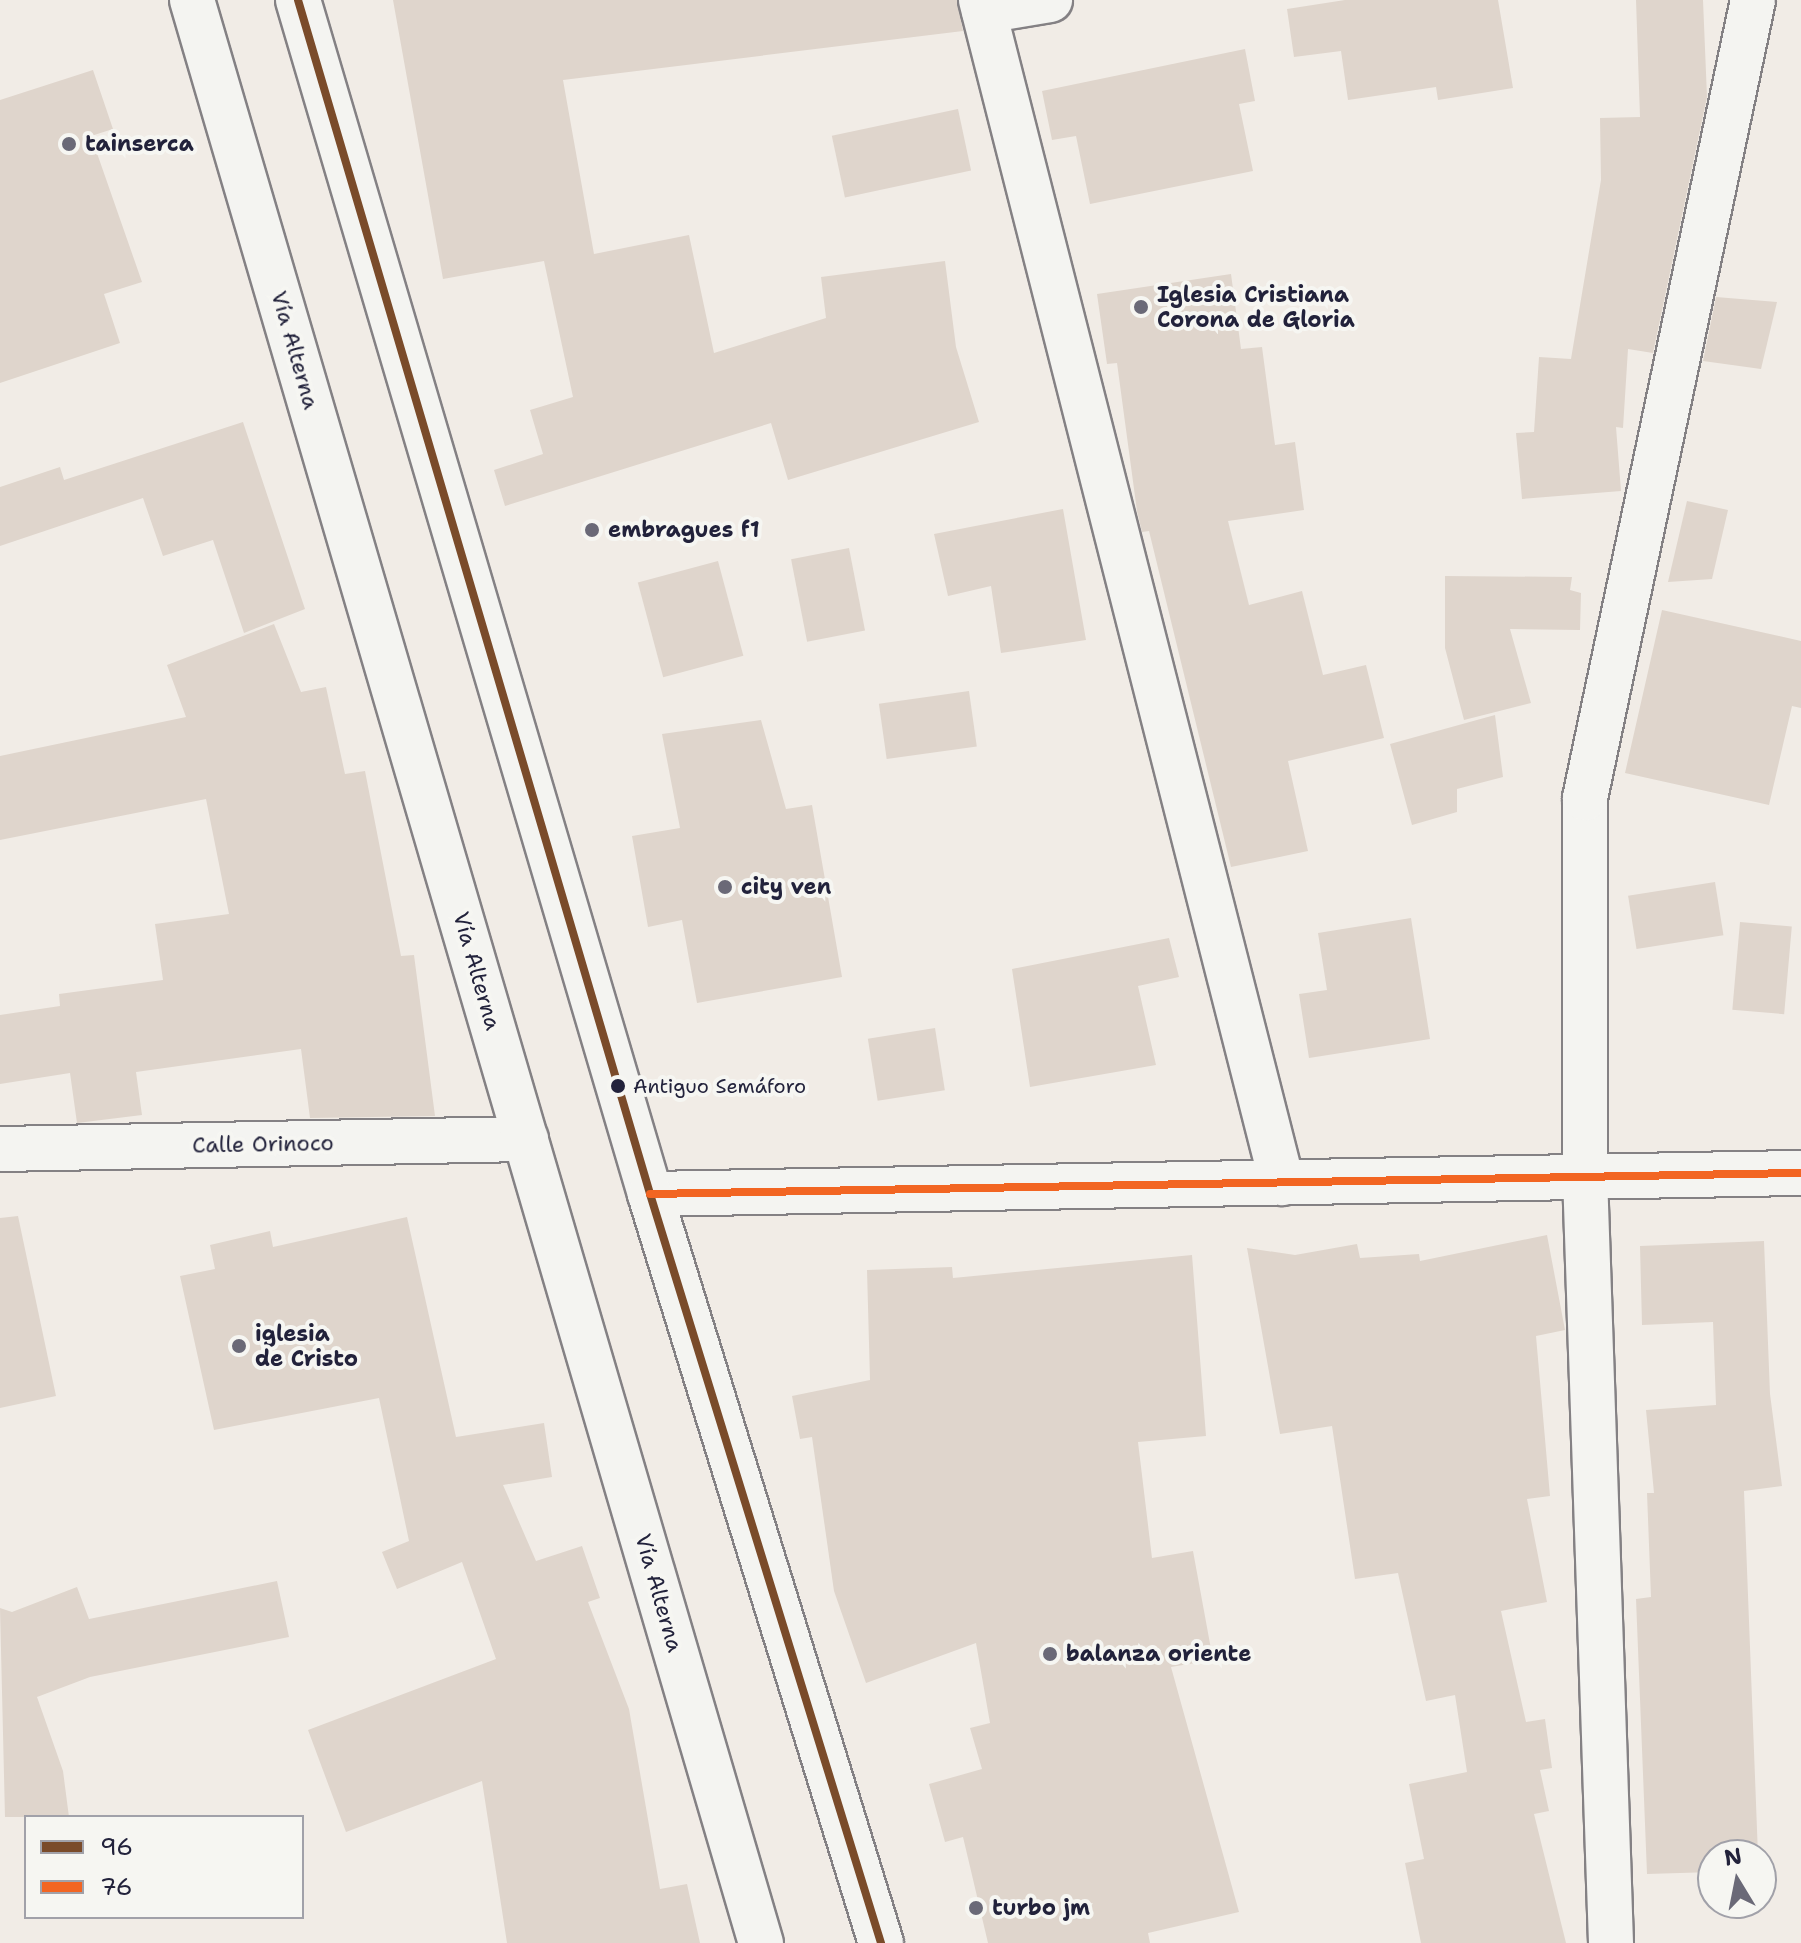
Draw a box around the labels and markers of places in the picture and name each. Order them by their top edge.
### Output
place label: tainserca [85,131,194,157]
marker: tainserca [60,135,78,153]
place label: Iglesia Cristiana Corona de Gloria [1157,281,1355,332]
marker: Iglesia Cristiana Corona de Gloria [1132,298,1150,316]
place label: embragues f1 [608,517,760,543]
marker: embragues f1 [583,521,601,539]
place label: city ven [741,874,831,900]
marker: city ven [716,878,734,896]
place label: Antiguo Semáforo [633,1074,806,1098]
marker: Antiguo Semáforo [610,1078,626,1094]
place label: iglesia de Cristo [255,1320,358,1372]
marker: iglesia de Cristo [230,1337,248,1355]
place label: balanza oriente [1066,1641,1251,1667]
marker: balanza oriente [1041,1645,1059,1663]
place label: turbo jm [992,1895,1090,1921]
marker: turbo jm [967,1899,985,1917]

